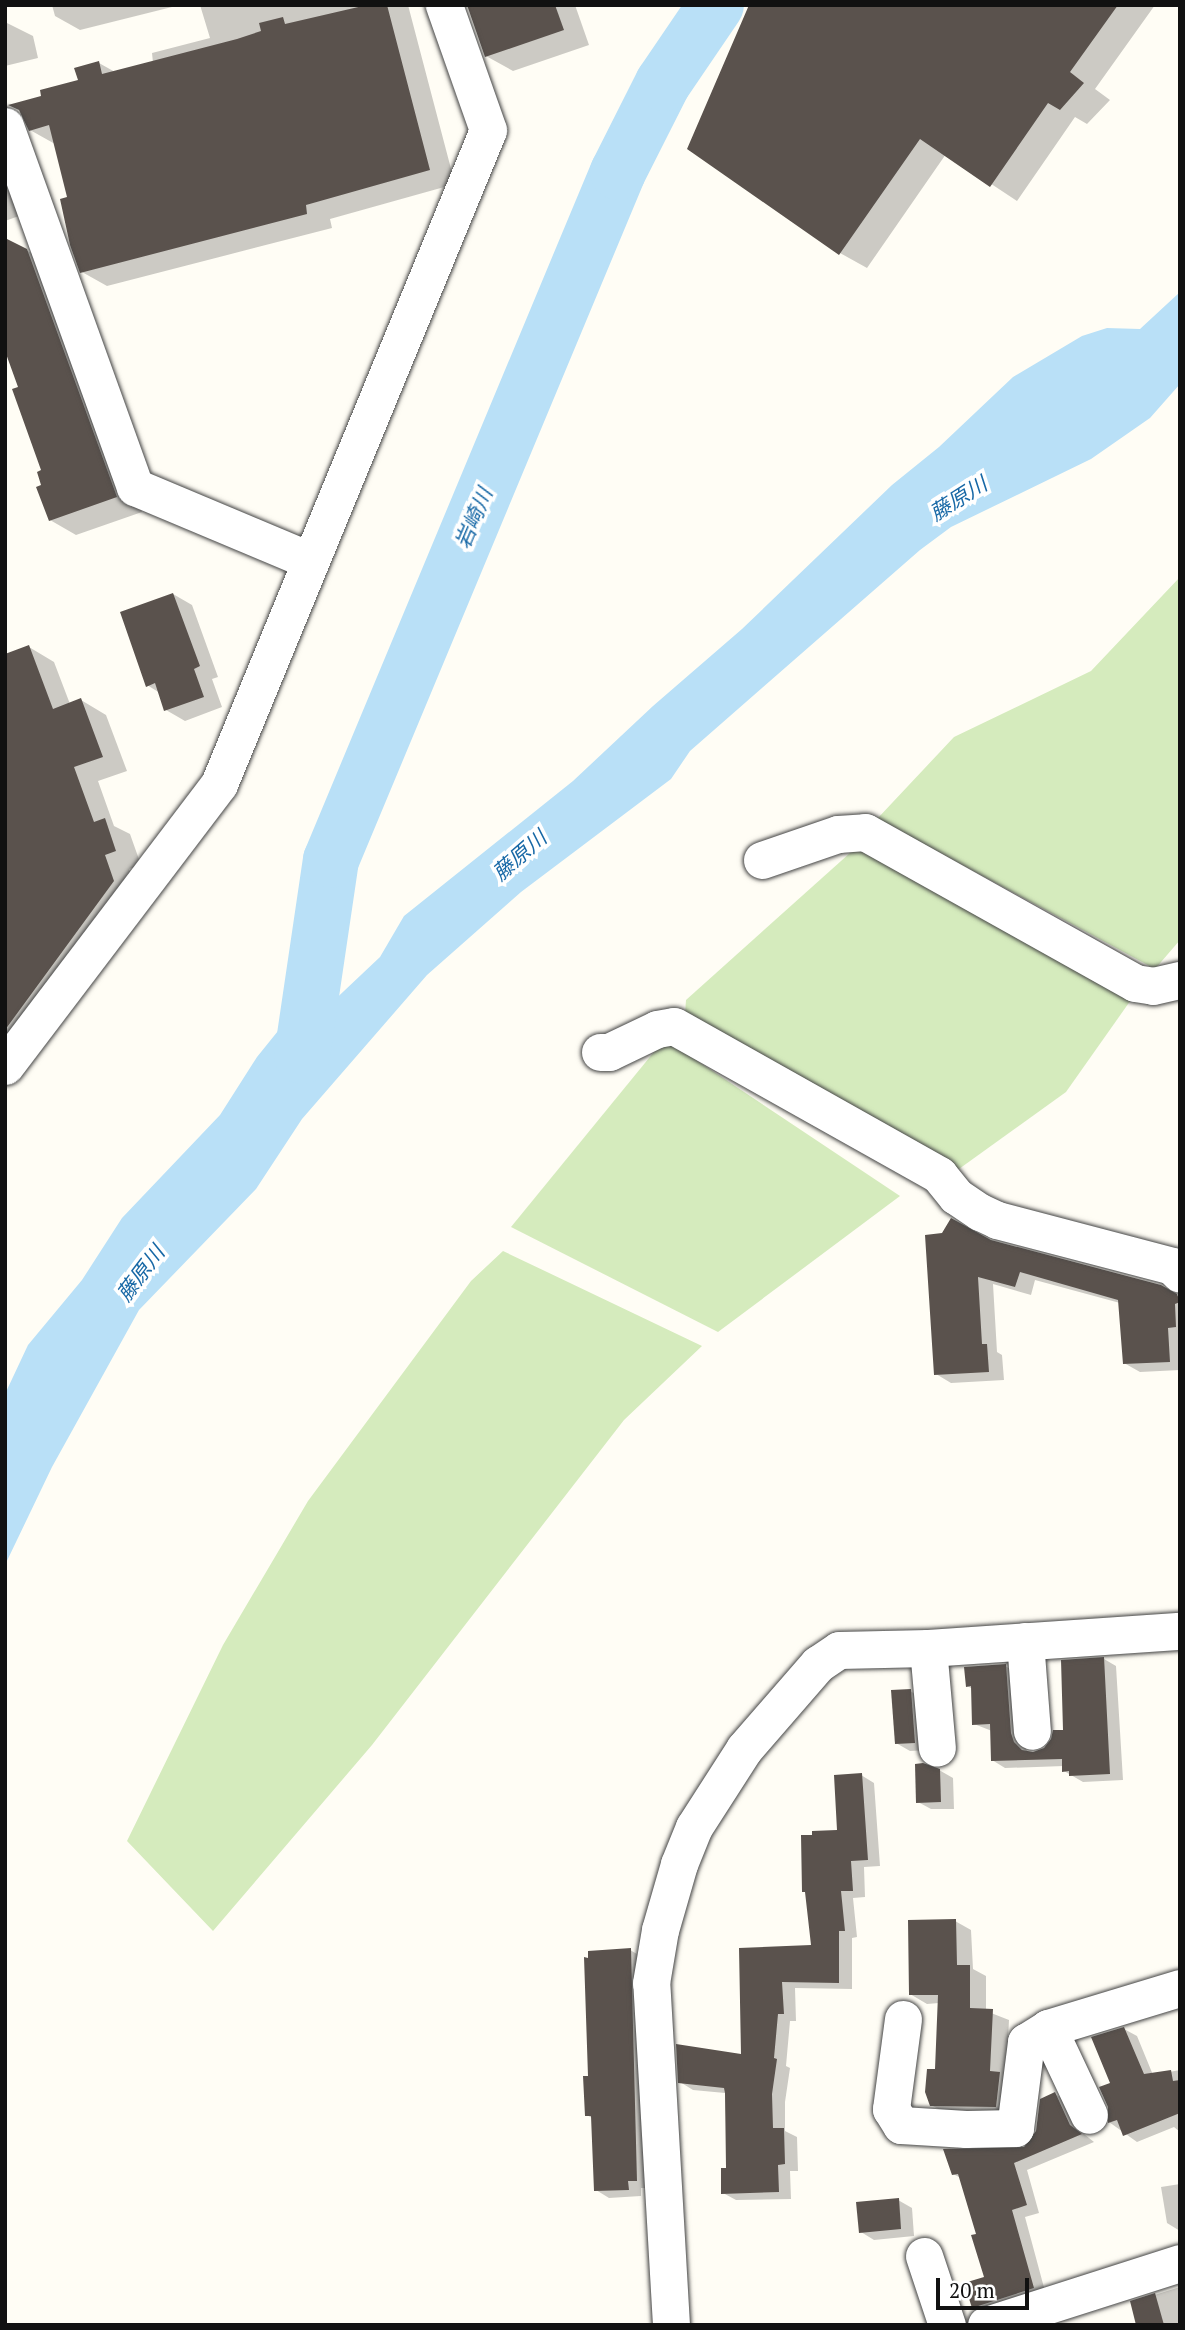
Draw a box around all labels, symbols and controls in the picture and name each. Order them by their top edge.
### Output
water label: 藤原川 [925,471,991,525]
water label: 岩崎川 [449,484,497,552]
water label: 藤原川 [487,825,551,885]
water label: 藤原川 [111,1240,169,1306]
scale bar [940,2264,1033,2308]
text: 20 m [949,2276,995,2304]

